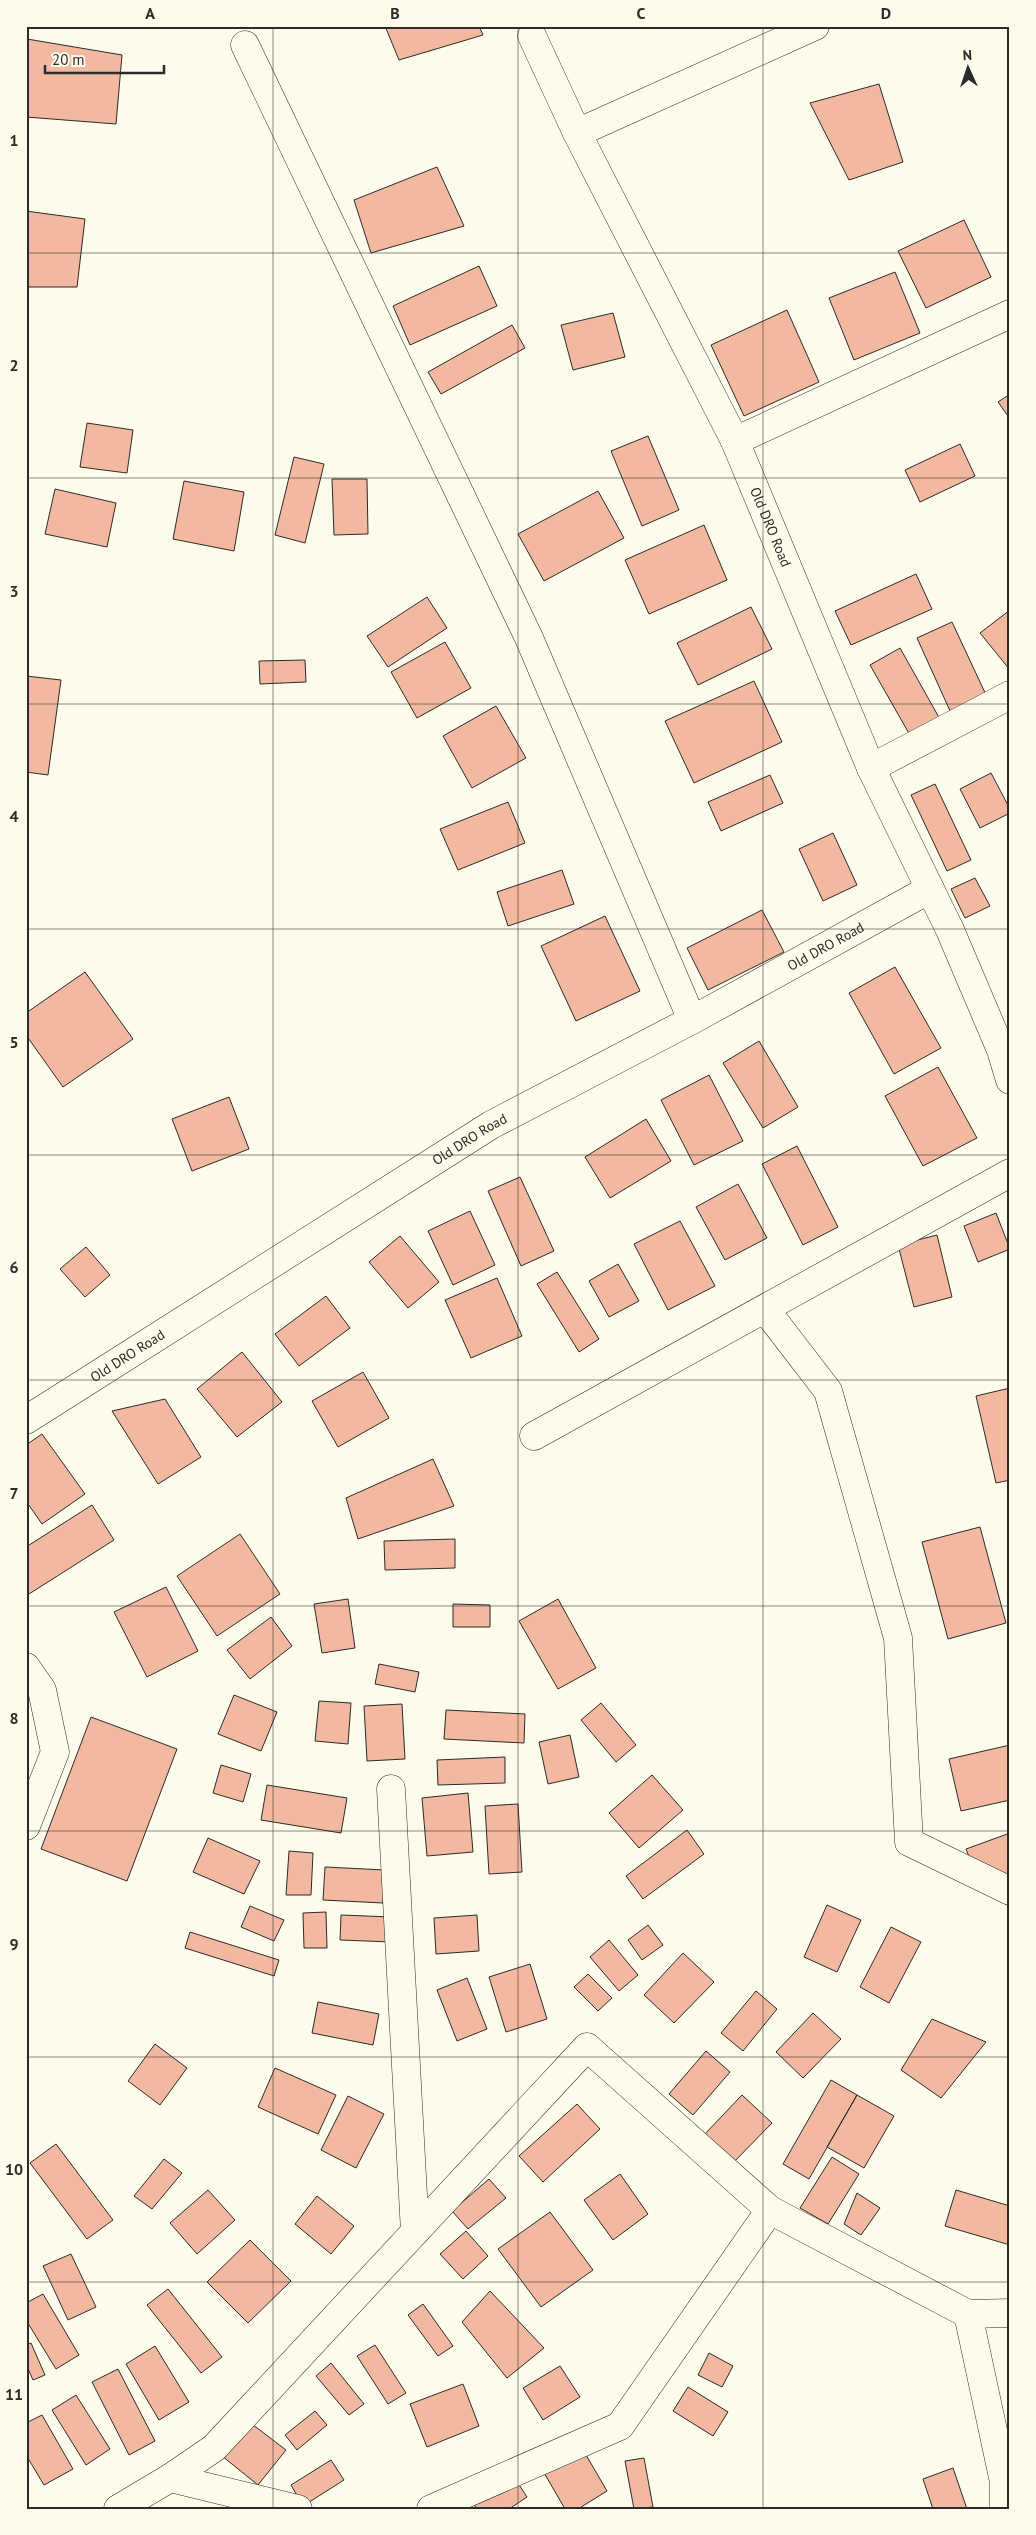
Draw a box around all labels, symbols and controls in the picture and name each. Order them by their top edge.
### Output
text: A [145,3,155,23]
text: B [390,3,400,23]
text: C [637,3,646,23]
text: D [881,3,891,23]
scale bar [45,42,164,74]
north arrow [944,42,994,92]
text: N [962,46,972,64]
text: 20 m [52,50,85,69]
text: 1 [9,130,19,150]
text: 2 [9,355,19,375]
street label: Old DRO Road [746,484,795,570]
text: 3 [9,581,19,601]
text: 4 [9,806,19,826]
street label: Old DRO Road [784,918,867,975]
text: 5 [9,1032,19,1052]
street label: Old DRO Road [429,1109,510,1169]
text: 6 [9,1257,19,1277]
street label: Old DRO Road [87,1325,168,1386]
text: 7 [9,1483,19,1503]
text: 8 [9,1708,19,1728]
text: 9 [9,1934,19,1954]
text: 10 [5,2159,23,2179]
text: 11 [5,2384,23,2404]

